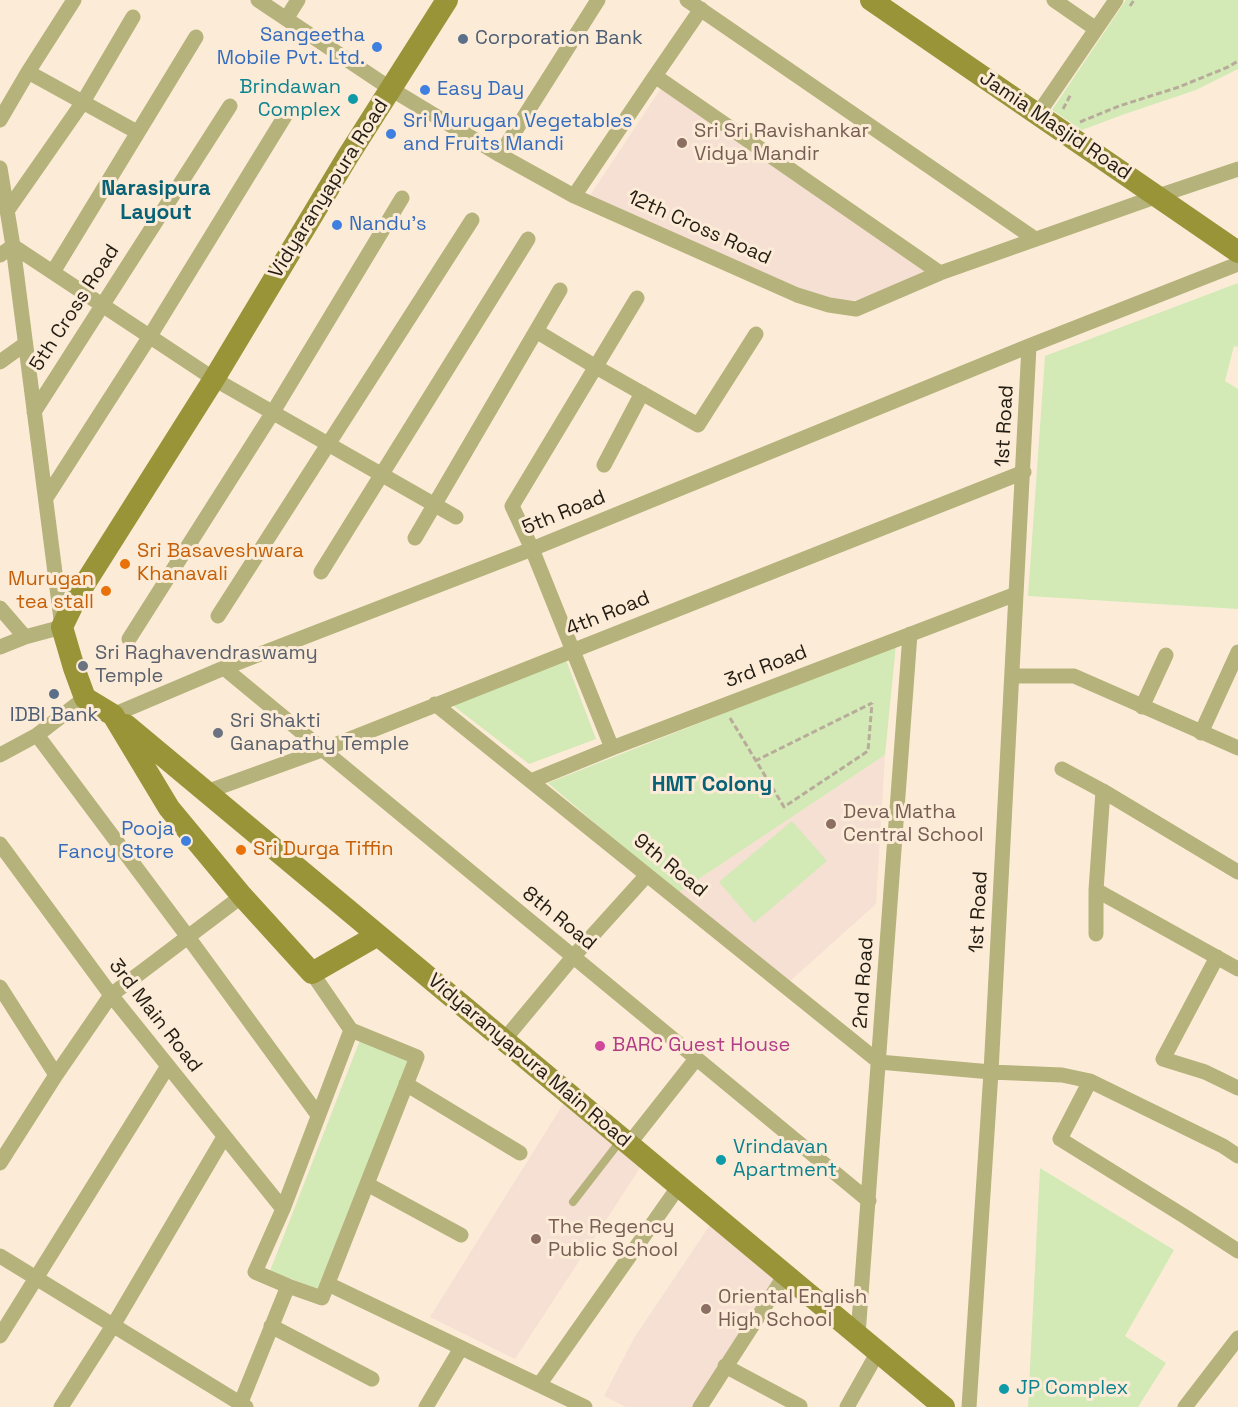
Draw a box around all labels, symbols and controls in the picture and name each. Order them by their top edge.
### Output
place label: Sangeetha Mobile Pvt. Ltd. [217,24,365,71]
place label: Corporation Bank [475,27,643,51]
marker: Corporation Bank [456,32,470,46]
marker: Sangeetha Mobile Pvt. Ltd. [370,40,384,54]
street label: Jamia Masjid Road [975,66,1135,186]
place label: Brindawan Complex [239,76,341,123]
place label: Easy Day [437,78,524,102]
marker: Easy Day [418,83,432,97]
marker: Brindawan Complex [346,92,360,106]
street label: Vidyaranyapura Road [264,95,394,283]
place label: Sri Murugan Vegetables and Fruits Mandi [403,110,632,157]
place label: Sri Sri Ravishankar Vidya Mandir [694,120,869,167]
marker: Sri Murugan Vegetables and Fruits Mandi [384,127,398,141]
marker: Sri Sri Ravishankar Vidya Mandir [675,136,689,150]
district label: Narasipura Layout [101,176,211,226]
street label: 12th Cross Road [623,186,775,270]
place label: Nandu's [349,213,427,237]
marker: Nandu's [330,218,344,232]
street label: 5th Cross Road [25,240,125,376]
street label: 1st Road [991,384,1019,468]
street label: 5th Road [519,485,609,541]
place label: Sri Basaveshwara Khanavali [137,540,304,587]
marker: Sri Basaveshwara Khanavali [118,557,132,571]
place label: Murugan tea stall [8,568,94,615]
marker: Murugan tea stall [99,584,113,598]
street label: 4th Road [563,586,653,642]
street label: 3rd Road [721,640,811,694]
place label: Sri Raghavendraswamy Temple [95,642,318,689]
marker: Sri Raghavendraswamy Temple [76,659,90,673]
marker: IDBI Bank [47,687,61,701]
place label: IDBI Bank [10,704,98,728]
place label: Sri Shakti Ganapathy Temple [230,710,409,757]
marker: Sri Shakti Ganapathy Temple [211,726,225,740]
district label: HMT Colony [652,772,772,798]
place label: Deva Matha Central School [843,801,984,848]
marker: Deva Matha Central School [824,817,838,831]
place label: Pooja Fancy Store [58,818,174,865]
street label: 9th Road [628,829,712,903]
marker: Pooja Fancy Store [179,834,193,848]
place label: Sri Durga Tiffin [253,838,393,862]
marker: Sri Durga Tiffin [234,843,248,857]
street label: 1st Road [965,870,993,954]
street label: 8th Road [517,882,601,956]
street label: 2nd Road [849,937,879,1029]
street label: 3rd Main Road [103,954,207,1078]
street label: Vidyaranyapura Main Road [423,969,635,1153]
place label: BARC Guest House [612,1034,790,1058]
marker: BARC Guest House [593,1039,607,1053]
place label: Vrindavan Apartment [733,1136,837,1183]
marker: Vrindavan Apartment [714,1153,728,1167]
place label: The Regency Public School [548,1216,678,1263]
marker: The Regency Public School [529,1232,543,1246]
place label: Oriental English High School [718,1286,867,1333]
marker: Oriental English High School [699,1302,713,1316]
place label: JP Complex [1016,1377,1128,1401]
marker: JP Complex [997,1382,1011,1396]

